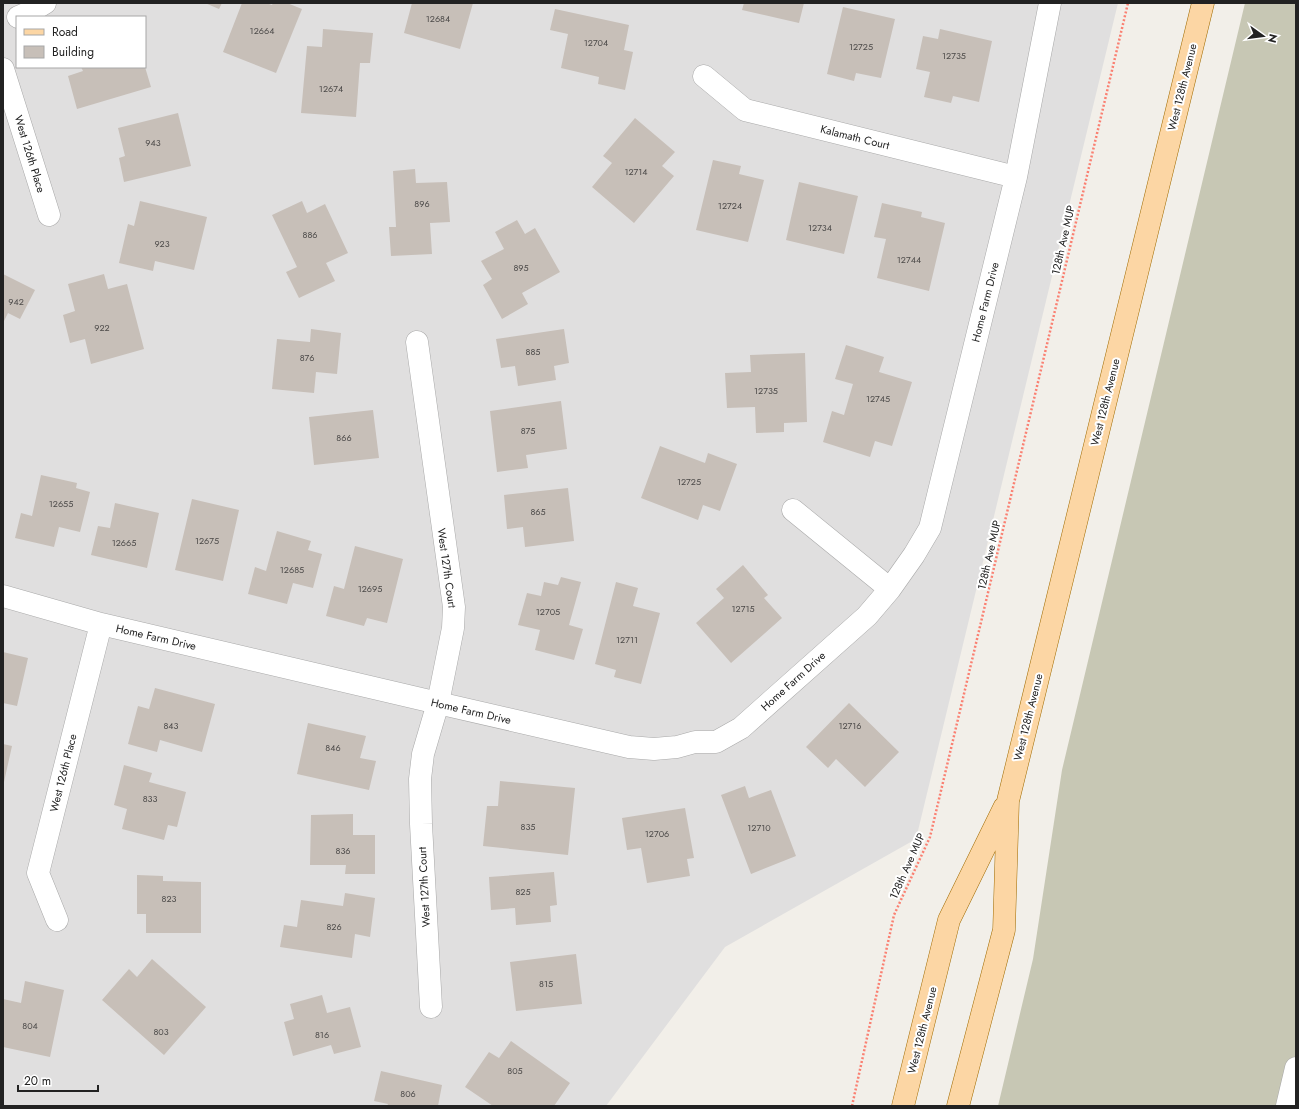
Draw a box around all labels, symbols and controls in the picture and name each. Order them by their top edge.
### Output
house number: 12684 [426,12,450,25]
legend [16,16,146,68]
north arrow [1243,16,1283,56]
text: Road [52,23,78,41]
house number: 12664 [250,24,274,37]
text: N [1264,32,1282,45]
house number: 12704 [584,36,608,49]
house number: 12725 [849,40,873,53]
street label: West 128th Avenue [1163,41,1201,132]
text: Building [52,43,94,61]
house number: 12735 [942,49,966,62]
house number: 12674 [319,82,343,95]
street label: West 126th Place [11,113,49,195]
street label: Kalamath Court [819,121,892,153]
house number: 943 [145,136,161,149]
house number: 12714 [624,165,648,178]
house number: 896 [414,197,430,210]
house number: 12724 [718,199,742,212]
street label: 128th Ave MUP [1047,204,1079,276]
house number: 12734 [808,221,832,234]
house number: 886 [302,228,318,241]
house number: 923 [154,237,170,250]
house number: 12744 [897,253,921,266]
street label: Home Farm Drive [967,260,1003,344]
house number: 895 [513,261,529,274]
house number: 942 [8,295,24,308]
house number: 922 [94,321,110,334]
house number: 885 [526,345,540,358]
house number: 876 [300,351,314,364]
street label: West 128th Avenue [1086,356,1124,447]
house number: 12735 [754,384,778,397]
house number: 12745 [866,392,890,405]
house number: 875 [521,424,535,437]
house number: 866 [336,431,352,444]
house number: 12725 [677,475,701,488]
house number: 12655 [49,497,73,510]
house number: 865 [530,505,546,518]
street label: 128th Ave MUP [973,519,1005,591]
street label: West 127th Court [433,527,461,609]
house number: 12675 [195,534,219,547]
house number: 12665 [112,536,136,549]
house number: 12685 [280,563,304,576]
house number: 12695 [358,582,382,595]
house number: 12715 [731,602,755,615]
house number: 12705 [536,605,560,618]
street label: Home Farm Drive [114,620,198,654]
house number: 12711 [616,633,638,646]
street label: Home Farm Drive [757,647,829,714]
street label: West 128th Avenue [1009,671,1047,762]
street label: Home Farm Drive [429,694,513,728]
house number: 843 [163,719,179,732]
house number: 12716 [838,719,862,732]
street label: West 126th Place [46,732,81,814]
house number: 846 [325,741,341,754]
house number: 833 [143,792,157,805]
house number: 835 [521,820,535,833]
house number: 12710 [747,821,771,834]
house number: 12706 [645,827,669,840]
street label: 128th Ave MUP [885,830,929,902]
house number: 836 [335,844,351,857]
street label: West 127th Court [414,846,434,928]
house number: 825 [515,885,531,898]
house number: 823 [162,892,177,905]
house number: 826 [326,920,342,933]
house number: 815 [539,977,553,990]
street label: West 128th Avenue [903,984,941,1075]
house number: 804 [22,1019,38,1032]
house number: 803 [153,1025,169,1038]
house number: 816 [315,1028,329,1041]
house number: 805 [507,1064,523,1077]
scale bar [18,1067,98,1093]
text: 20 m [24,1072,51,1090]
house number: 806 [400,1087,416,1100]

